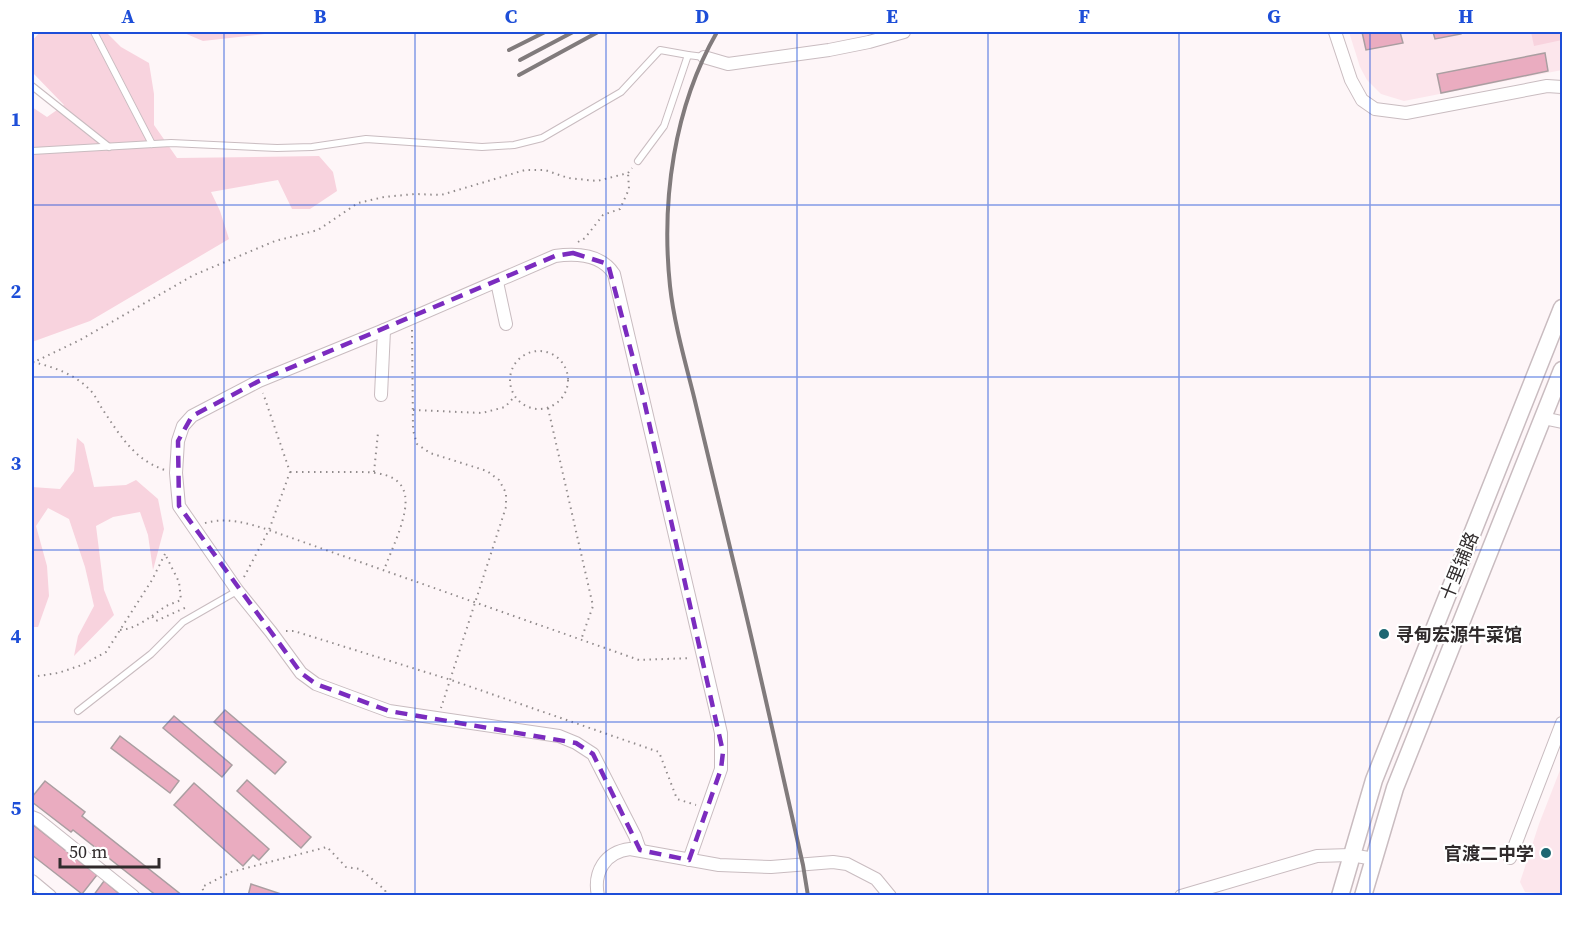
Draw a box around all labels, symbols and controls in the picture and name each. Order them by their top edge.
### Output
text: A [121,2,135,30]
text: B [313,2,327,30]
text: C [505,2,517,30]
text: D [695,2,709,30]
text: E [886,2,898,30]
text: F [1078,2,1090,30]
text: G [1267,2,1281,30]
text: H [1458,2,1474,30]
text: 1 [11,105,21,133]
text: 2 [11,277,22,305]
text: 3 [11,449,22,477]
street label: 十里铺路 [1434,528,1484,604]
text: 4 [11,622,22,650]
place label: 寻甸宏源牛菜馆 [1396,622,1522,647]
marker: 寻甸宏源牛菜馆 [1377,627,1391,641]
text: 5 [11,794,22,822]
scale bar [60,831,159,869]
text: 50 m [69,839,107,864]
place label: 官渡二中学 [1444,841,1534,866]
marker: 官渡二中学 [1539,846,1553,860]

